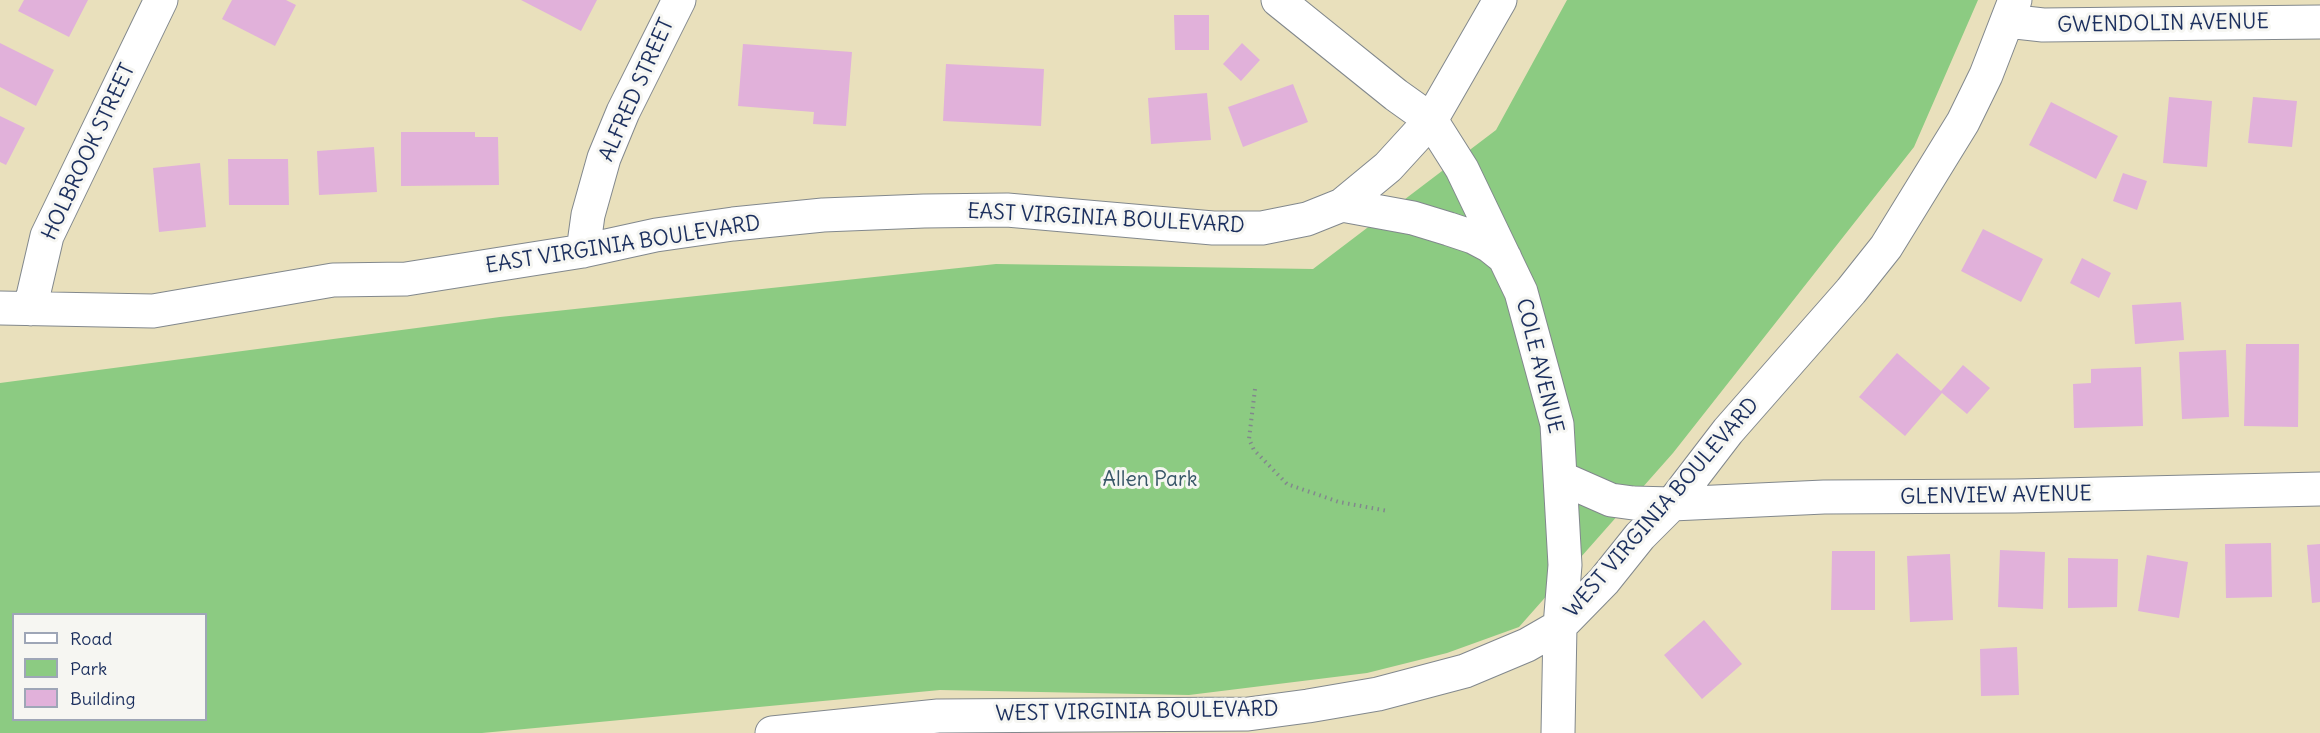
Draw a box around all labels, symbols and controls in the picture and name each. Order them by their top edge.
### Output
street label: GWENDOLIN AVENUE [2057,10,2269,38]
street label: ALFRED STREET [594,15,680,165]
street label: HOLBROOK STREET [37,60,141,244]
street label: EAST VIRGINIA BOULEVARD [967,199,1245,239]
street label: EAST VIRGINIA BOULEVARD [484,211,762,279]
street label: COLE AVENUE [1510,296,1568,436]
street label: WEST VIRGINIA BOULEVARD [1560,393,1764,623]
park label: Allen Park [1103,467,1197,493]
street label: GLENVIEW AVENUE [1900,482,2092,510]
legend [12,613,207,721]
text: Road [70,627,112,650]
text: Park [70,657,107,680]
text: Building [70,687,135,710]
street label: WEST VIRGINIA BOULEVARD [995,697,1279,727]

